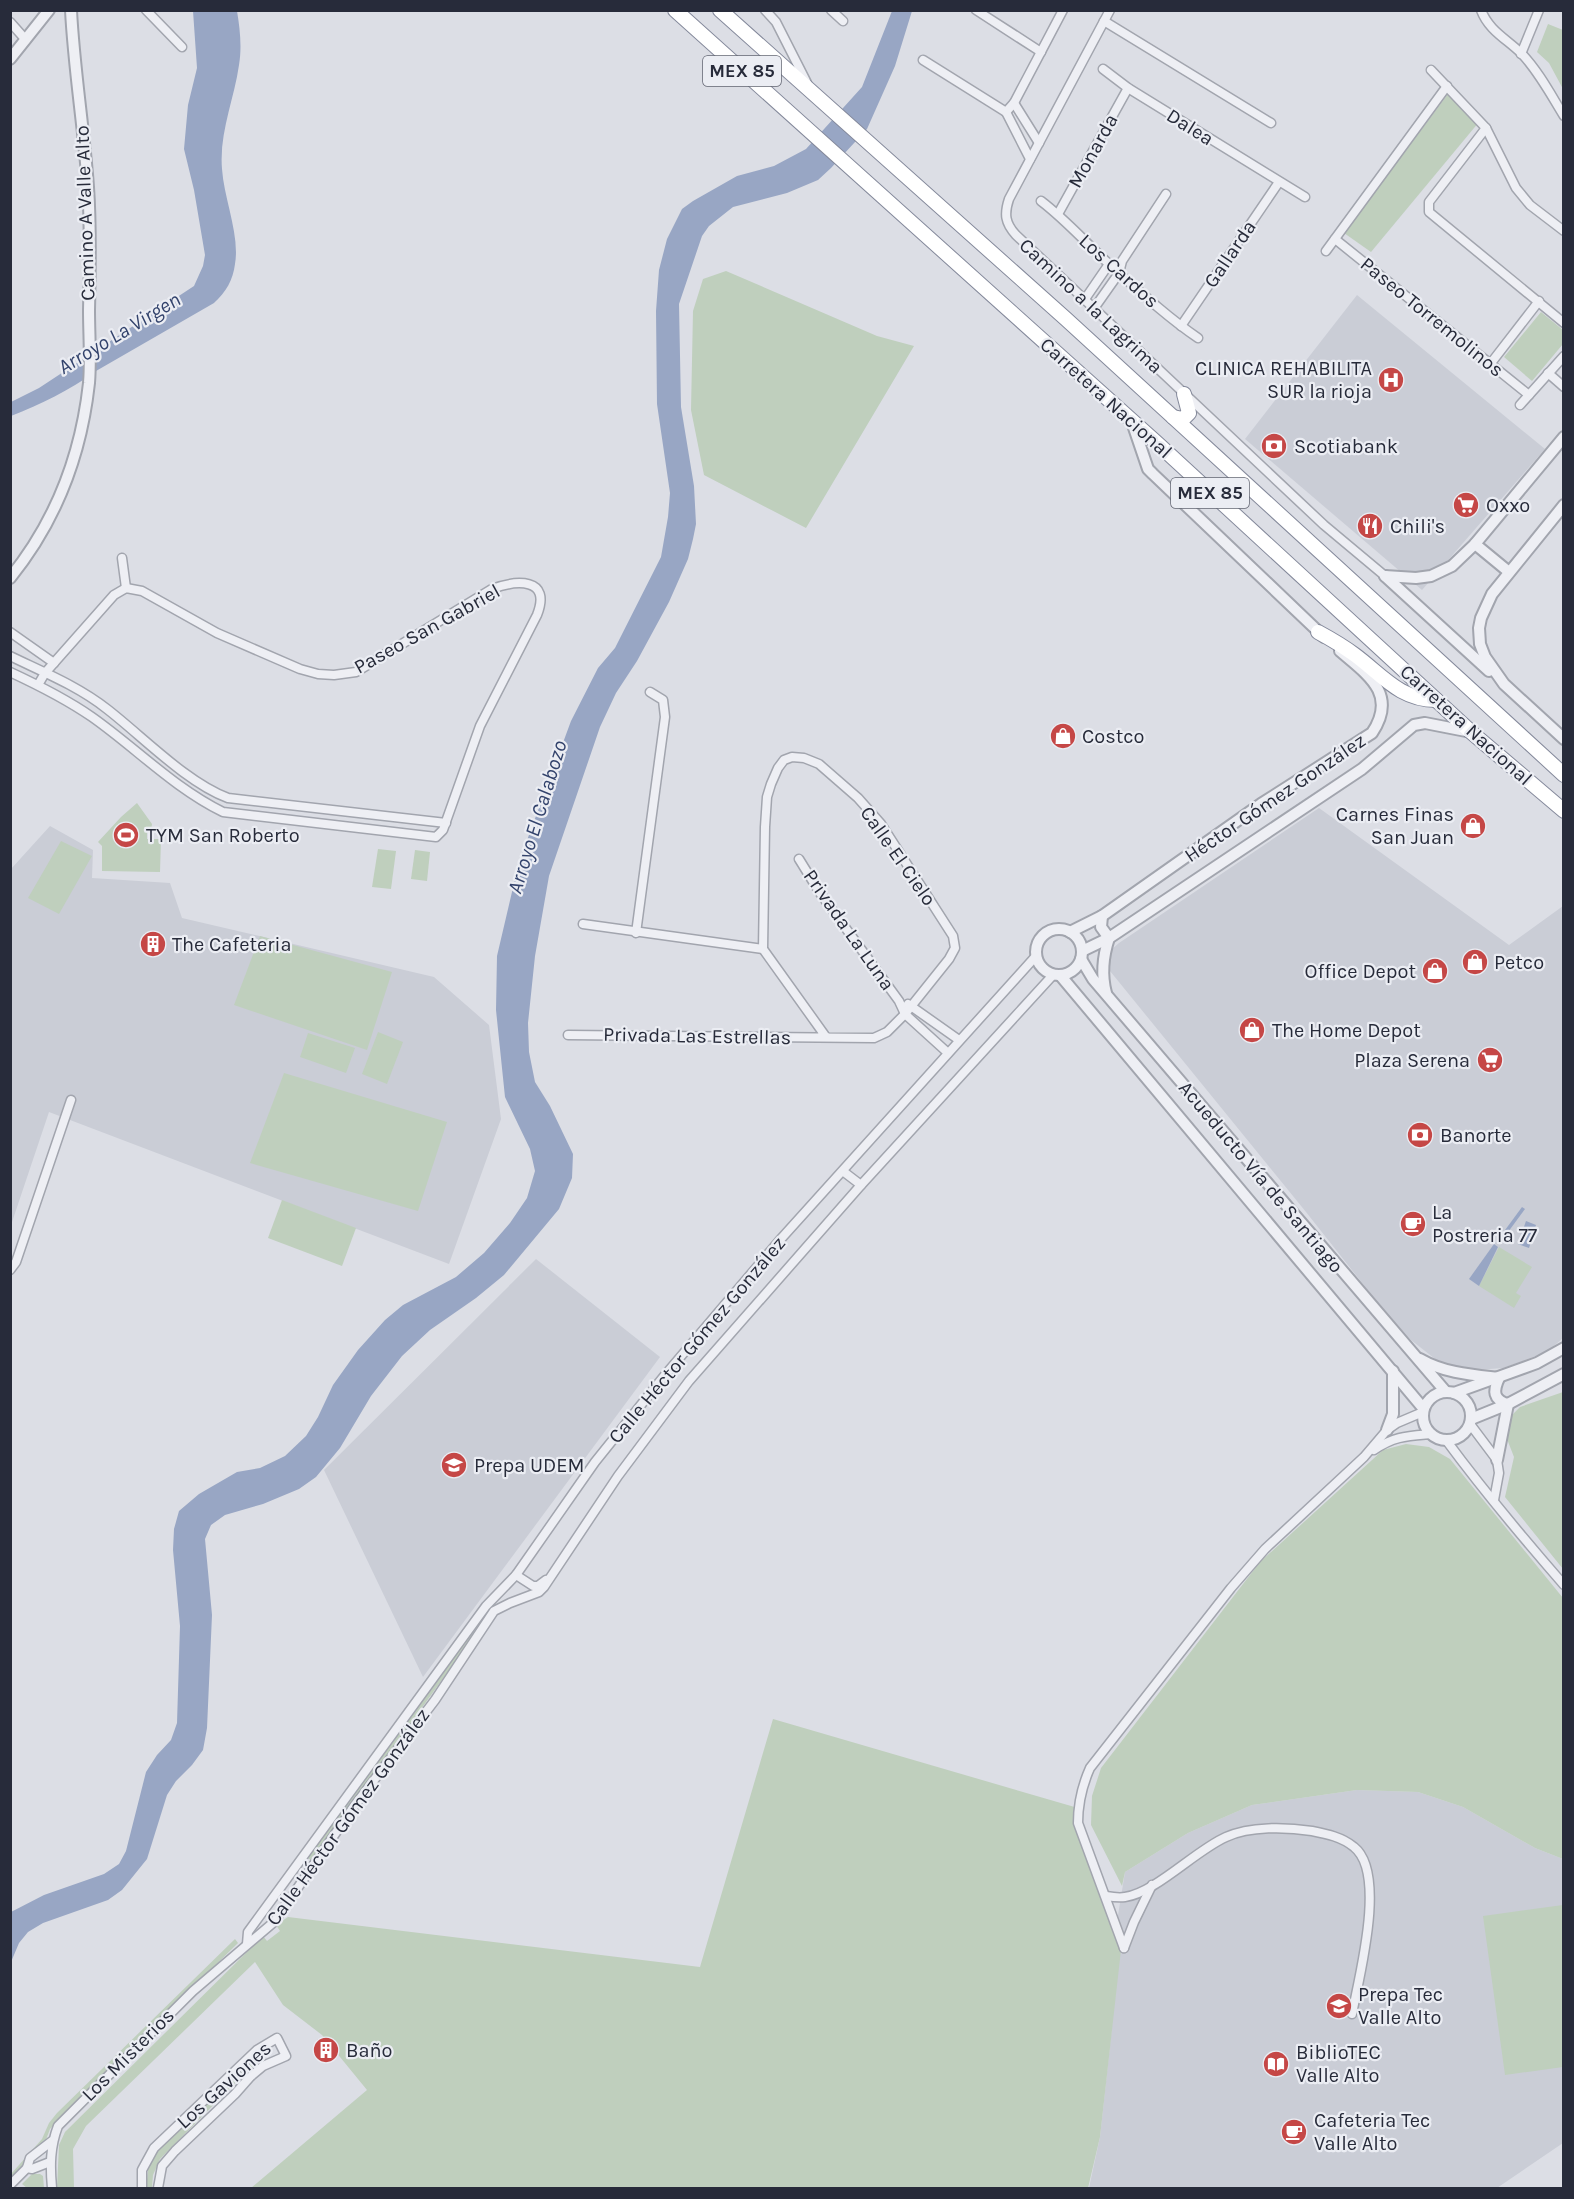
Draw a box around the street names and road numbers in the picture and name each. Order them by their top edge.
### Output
road number: MEX 85 [703,56,781,86]
street label: Dalea [1162,104,1218,150]
street label: Monarda [1063,110,1123,192]
street label: Camino A Valle Alto [70,125,100,301]
street label: Gallarda [1199,216,1261,292]
street label: Los Cardos [1074,229,1164,313]
street label: Camino a la Lagrima [1015,234,1167,378]
street label: Paseo Torremolinos [1356,252,1508,382]
street label: Carretera Nacional [1035,333,1177,463]
road number: MEX 85 [1171,478,1249,508]
street label: Paseo San Gabriel [350,579,504,679]
street label: Carretera Nacional [1395,660,1537,790]
street label: Héctor Gómez González [1180,729,1370,867]
street label: Calle El Cielo [855,802,941,910]
street label: Privada La Luna [799,865,899,995]
street label: Privada Las Estrellas [603,1023,791,1049]
street label: Acueducto Vía de Santiago [1174,1076,1348,1278]
street label: Calle Héctor Gómez González [604,1232,790,1448]
street label: Calle Héctor Gómez González [262,1704,434,1930]
street label: Los Misterios [77,2004,179,2106]
street label: Los Gaviones [172,2037,276,2133]

